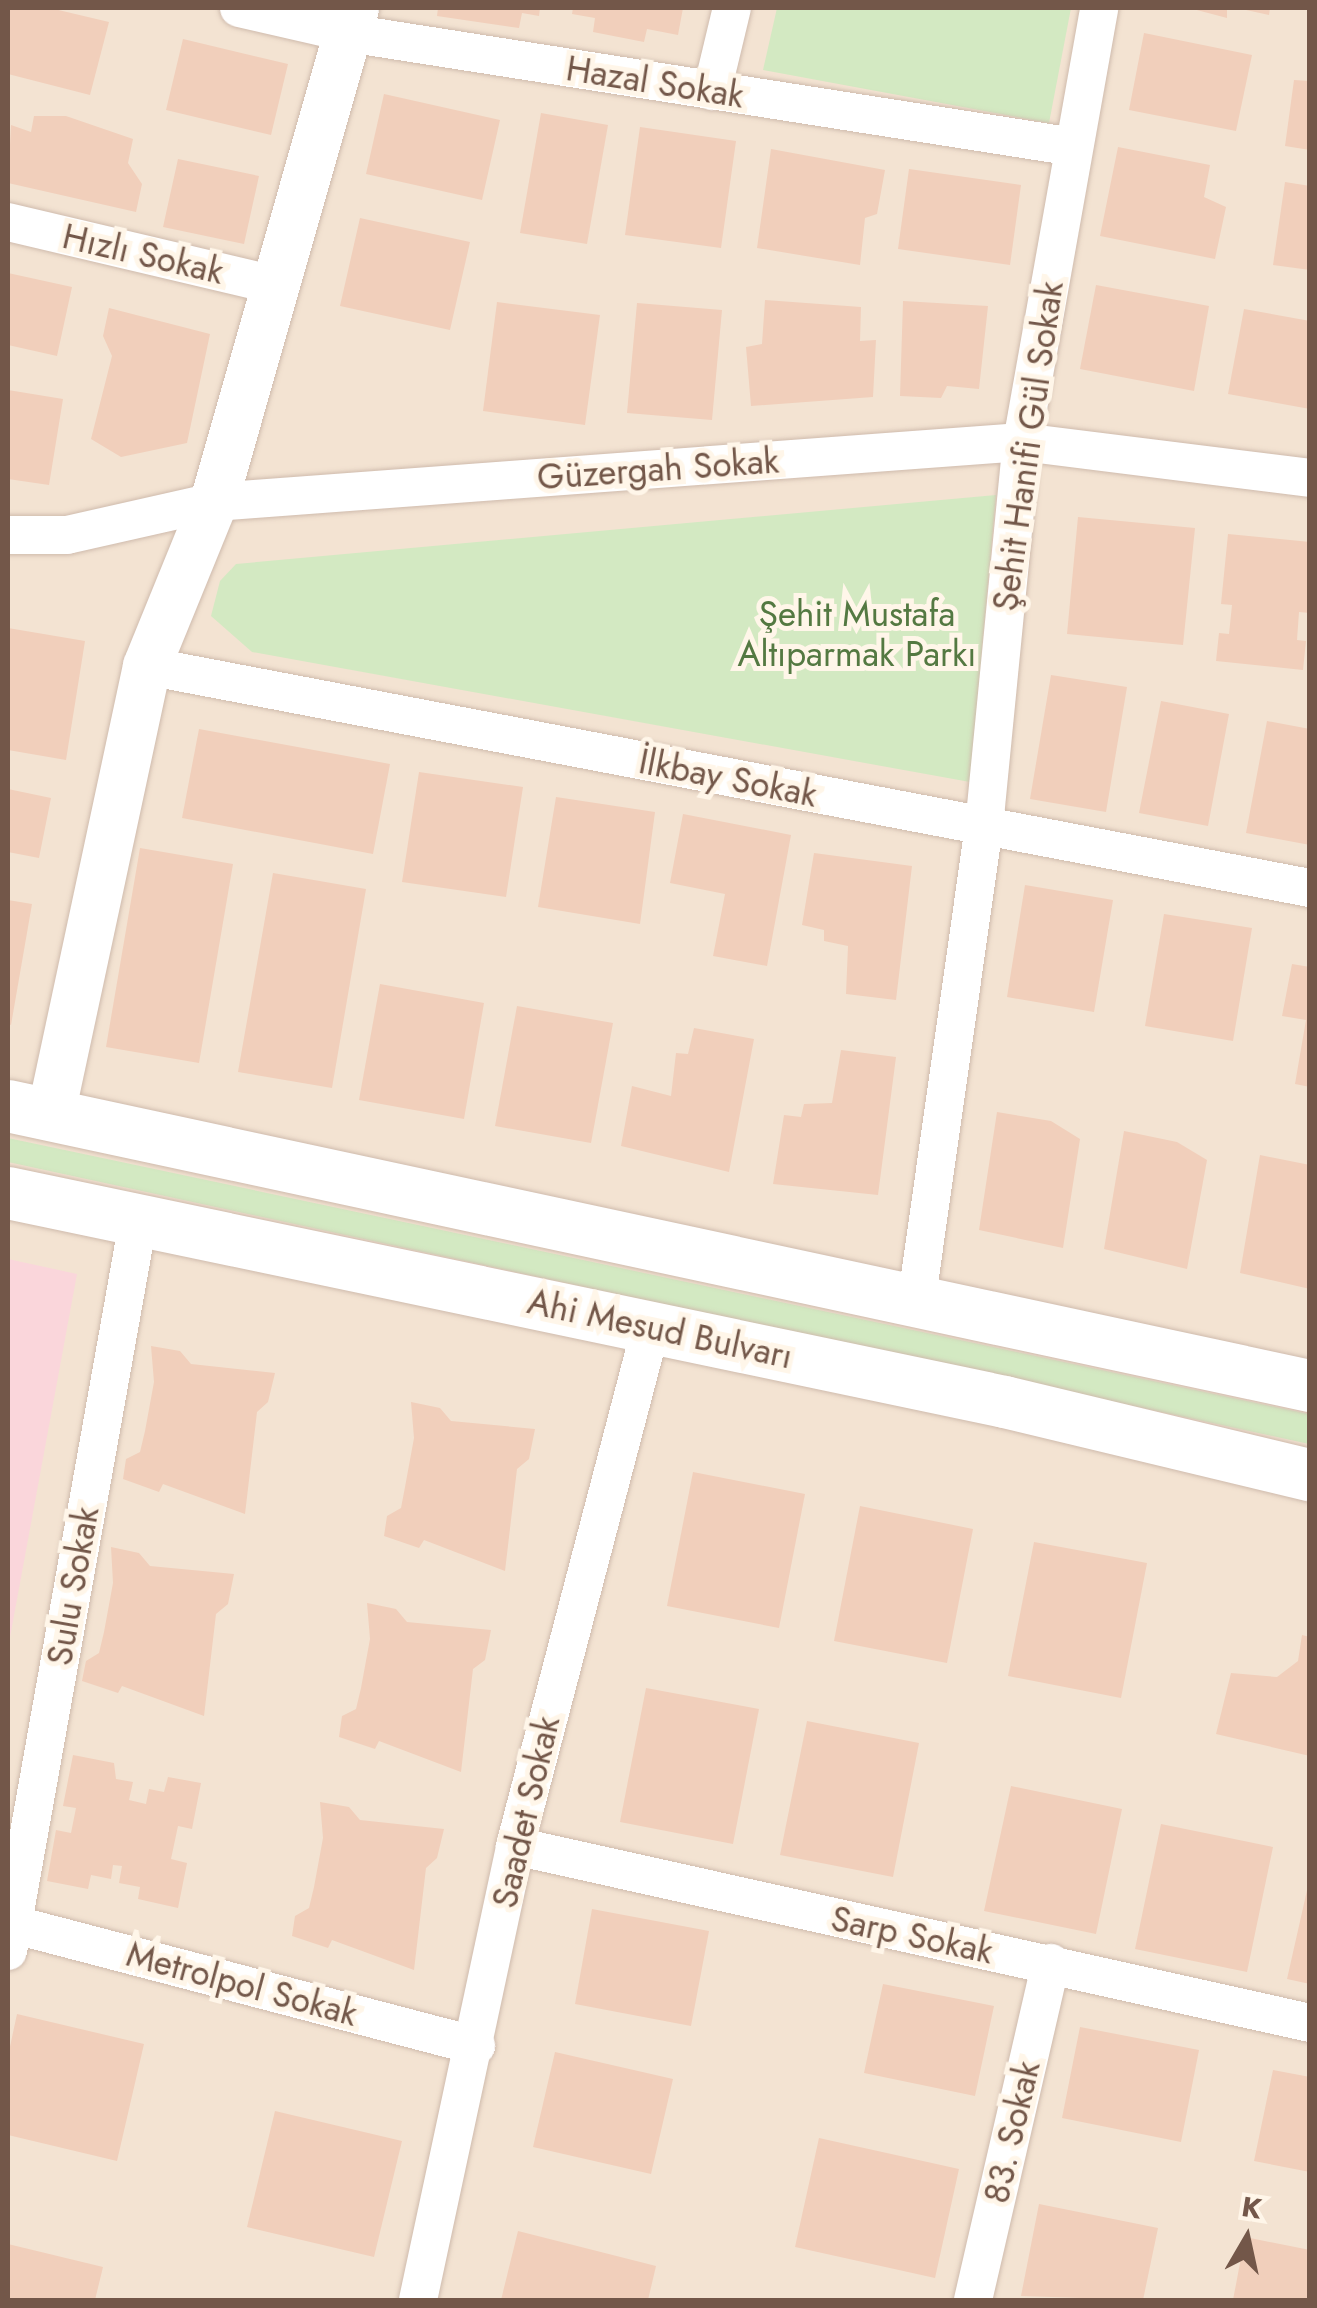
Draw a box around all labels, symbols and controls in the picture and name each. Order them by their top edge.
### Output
street label: Hazal Sokak [563,47,747,117]
street label: Hızlı Sokak [58,215,228,293]
street label: Şehit Hanifi Gül Sokak [984,278,1072,614]
street label: Güzergah Sokak [536,440,780,498]
park label: Şehit Mustafa Altıparmak Parkı [738,593,976,675]
street label: İlkbay Sokak [635,740,821,816]
street label: Ahi Mesud Bulvarı [524,1280,796,1378]
street label: Sulu Sokak [38,1503,108,1669]
street label: Saadet Sokak [484,1712,568,1912]
street label: Sarp Sokak [827,1897,997,1973]
street label: Metrolpol Sokak [122,1933,362,2035]
street label: 83. Sokak [975,2057,1049,2207]
text: K [1239,2186,1265,2230]
north arrow [1197,2188,1297,2288]

